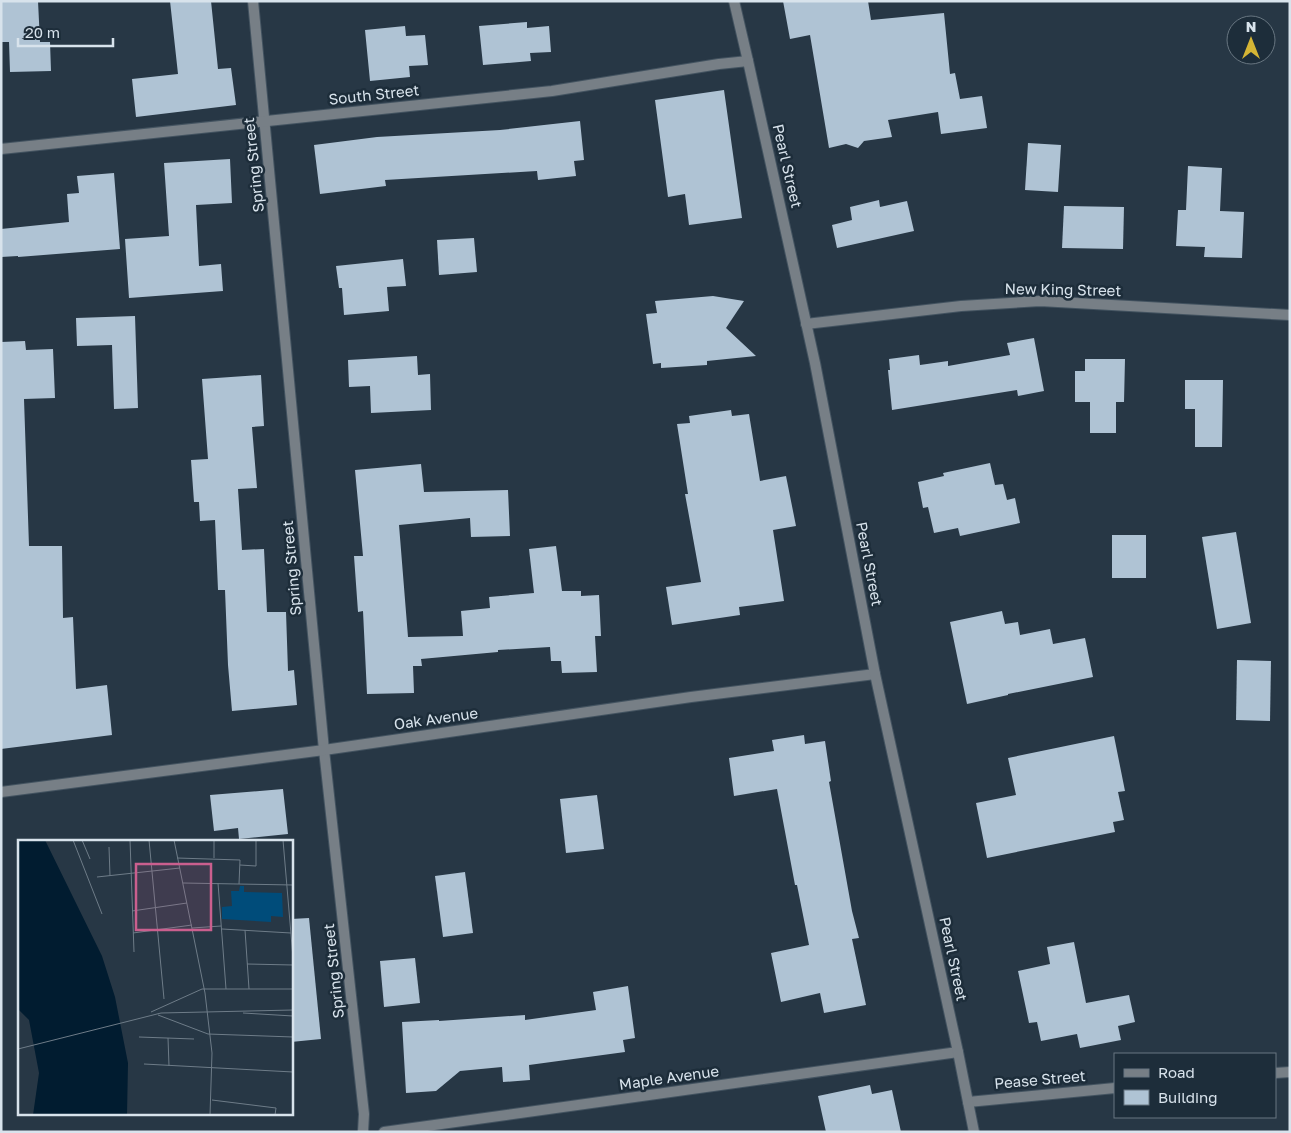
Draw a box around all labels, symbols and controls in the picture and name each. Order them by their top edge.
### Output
scale bar [18,15,112,47]
north arrow [1226,15,1276,65]
text: N [1246,18,1256,35]
text: 20 m [25,23,60,41]
street label: South Street [328,80,420,108]
street label: Spring Street [239,117,267,213]
street label: Pearl Street [770,122,806,210]
street label: New King Street [1004,279,1122,299]
street label: Spring Street [278,520,304,616]
street label: Pearl Street [853,520,887,608]
street label: Oak Avenue [393,703,479,733]
inset map [18,840,292,1116]
street label: Pearl Street [936,915,972,1003]
street label: Spring Street [319,923,347,1019]
legend [1114,1053,1276,1118]
street label: Maple Avenue [618,1061,720,1093]
text: Road [1158,1063,1195,1081]
street label: Pease Street [993,1066,1086,1092]
text: Building [1158,1088,1218,1106]

